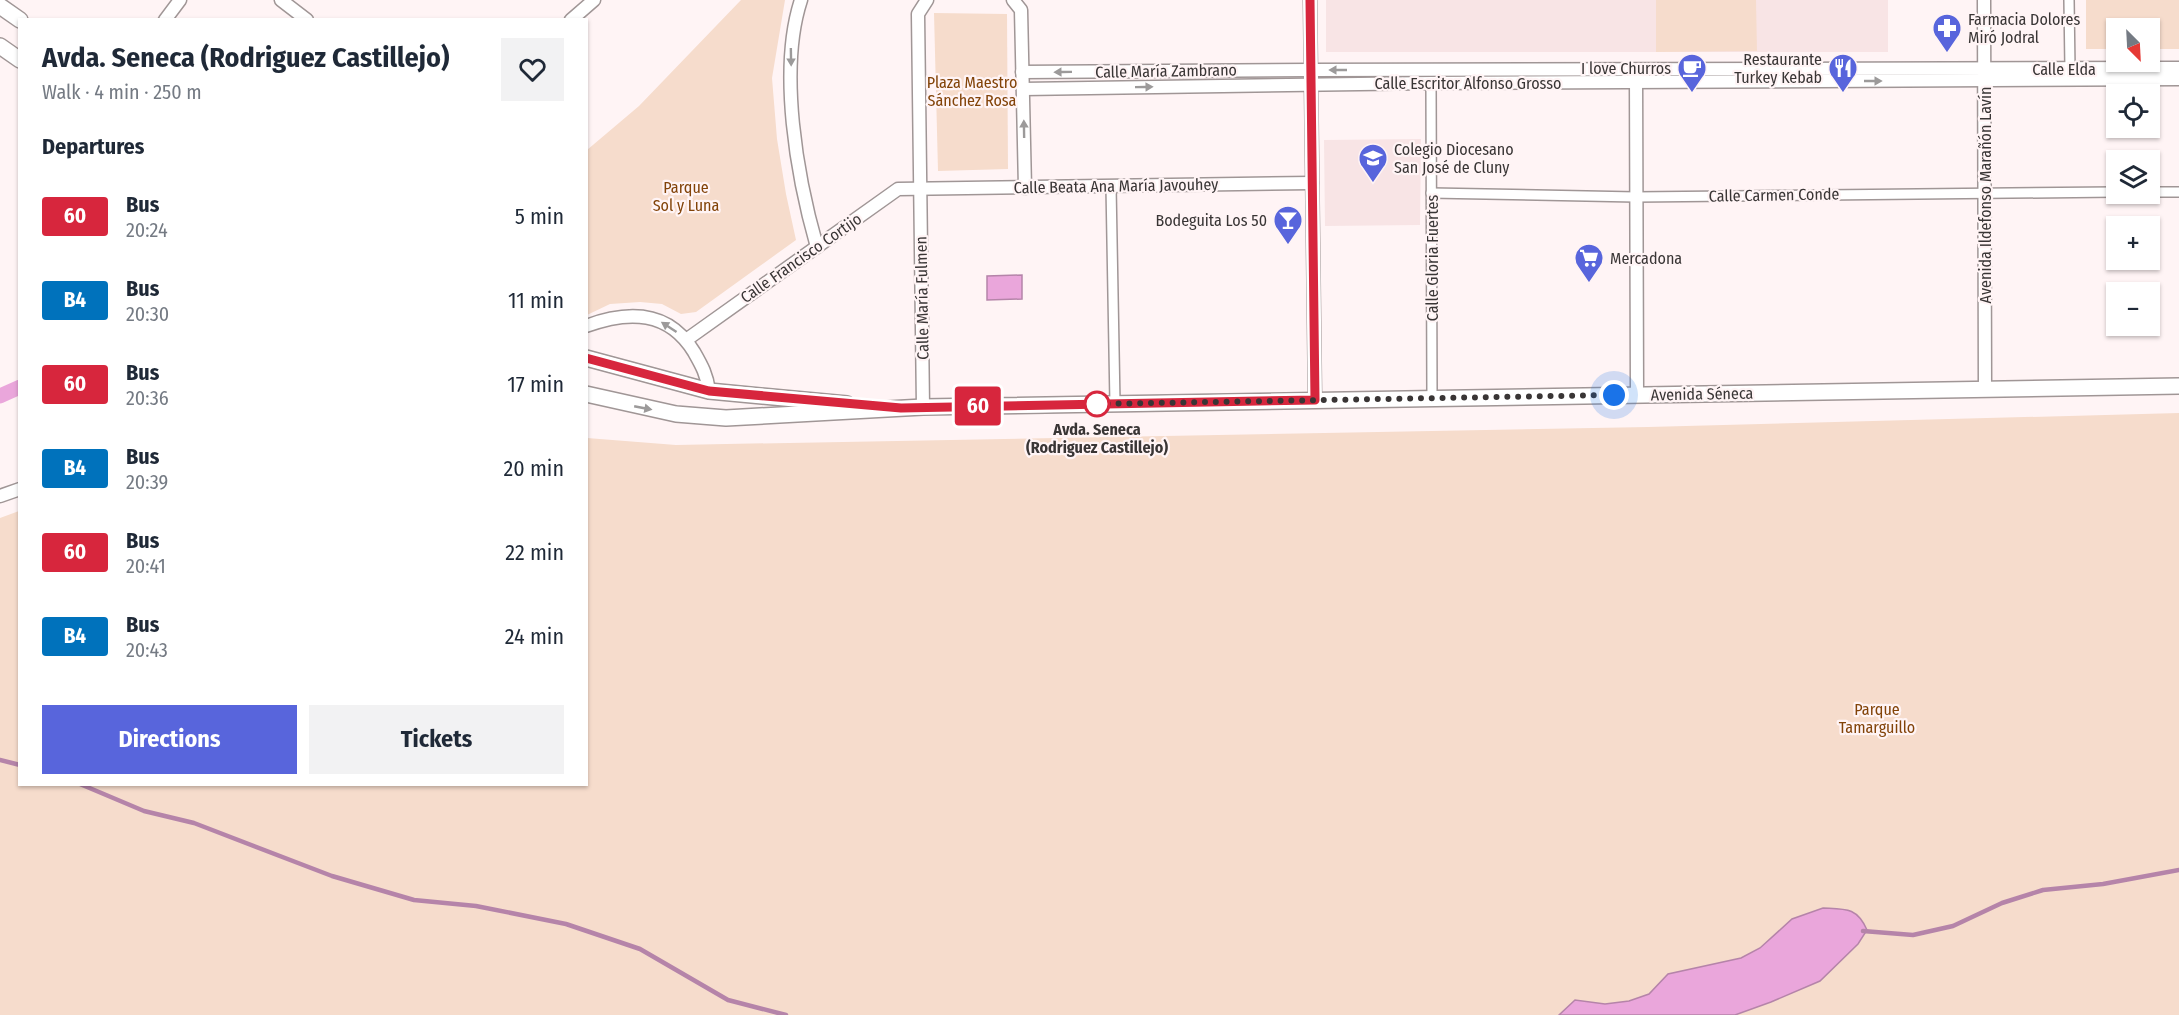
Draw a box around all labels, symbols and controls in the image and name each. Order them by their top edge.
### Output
place label: Farmacia Dolores Miró Jodral [1968,10,2080,47]
pharmacy icon: Farmacia Dolores Miró Jodral [1931,12,1963,54]
north arrow [2106,18,2160,72]
map controls [2106,18,2160,336]
button: heart [501,38,564,101]
text: Avda. Seneca (Rodriguez Castillejo) [42,41,449,74]
one-way arrow [786,48,796,67]
place label: Restaurante Turkey Kebab [1734,50,1822,87]
cafe icon: I love Churros [1676,52,1708,94]
restaurant icon: Restaurante Turkey Kebab [1827,52,1859,94]
place label: I love Churros [1581,59,1671,78]
street label: Calle María Zambrano [1095,60,1237,82]
street label: Calle Elda [2032,60,2096,79]
one-way arrow [1329,65,1348,75]
one-way arrow [1053,67,1072,77]
park label: Plaza Maestro Sánchez Rosa [927,73,1017,110]
street label: Calle Escritor Alfonso Grosso [1374,74,1562,93]
one-way arrow [1863,76,1882,86]
text: Walk · 4 min · 250 m [42,80,202,104]
one-way arrow [1135,82,1154,92]
button: locate [2106,84,2160,138]
street label: Avenida Ildefonso Marañón Lavín [1976,87,1995,303]
one-way arrow [1019,120,1028,139]
text: Departures [42,133,144,160]
place label: Colegio Diocesano San José de Cluny [1394,140,1514,177]
school or university icon: Colegio Diocesano San José de Cluny [1357,142,1389,184]
button: layers [2106,150,2160,204]
street label: Calle Beata Ana María Javouhey [1013,175,1219,197]
park label: Parque Sol y Luna [653,178,720,215]
street label: Calle Carmen Conde [1709,184,1840,206]
text: Bus [126,191,159,218]
street label: Calle Gloria Fuertes [1423,195,1442,321]
text: 60 [64,203,86,229]
text: 5 min [515,203,564,230]
bar icon: Bodeguita Los 50 [1272,204,1304,246]
street label: Calle Francisco Cortijo [737,209,865,307]
place label: Bodeguita Los 50 [1155,211,1267,230]
button: + [2106,216,2160,270]
text: 20:24 [126,218,168,242]
street label: Calle María Fulmen [911,236,933,360]
supermarket icon: Mercadona [1573,242,1605,284]
place label: Mercadona [1610,249,1682,268]
text: Bus [126,275,159,302]
button: − [2106,282,2160,336]
text: B4 [64,287,86,313]
text: 11 min [508,287,564,314]
text: 20:30 [126,302,169,326]
one-way arrow [660,321,677,332]
text: Bus [126,359,159,386]
text: 60 [64,371,86,397]
text: 17 min [507,371,564,398]
your location [1599,380,1629,410]
street label: Avenida Séneca [1650,384,1754,404]
text: 20:36 [126,386,169,410]
line badge: 60 [951,386,1005,426]
marker: Avda. Seneca (Rodriguez Castillejo) [1084,391,1110,417]
text: 60 [967,393,989,419]
one-way arrow [634,404,653,413]
place label: Avda. Seneca (Rodriguez Castillejo) [1026,420,1168,457]
text: Bus [126,443,159,470]
text: B4 [64,455,86,481]
text: 20 min [504,455,564,482]
text: 20:39 [126,470,168,494]
text: Bus [126,527,159,554]
text: 60 [64,539,86,565]
text: 22 min [505,539,564,566]
text: 20:41 [126,554,166,578]
text: Bus [126,611,159,638]
text: B4 [64,623,86,649]
text: 24 min [505,623,564,650]
text: 20:43 [126,638,168,662]
park label: Parque Tamarguillo [1839,700,1915,737]
button: Directions [42,705,297,774]
button: Tickets [309,705,564,774]

